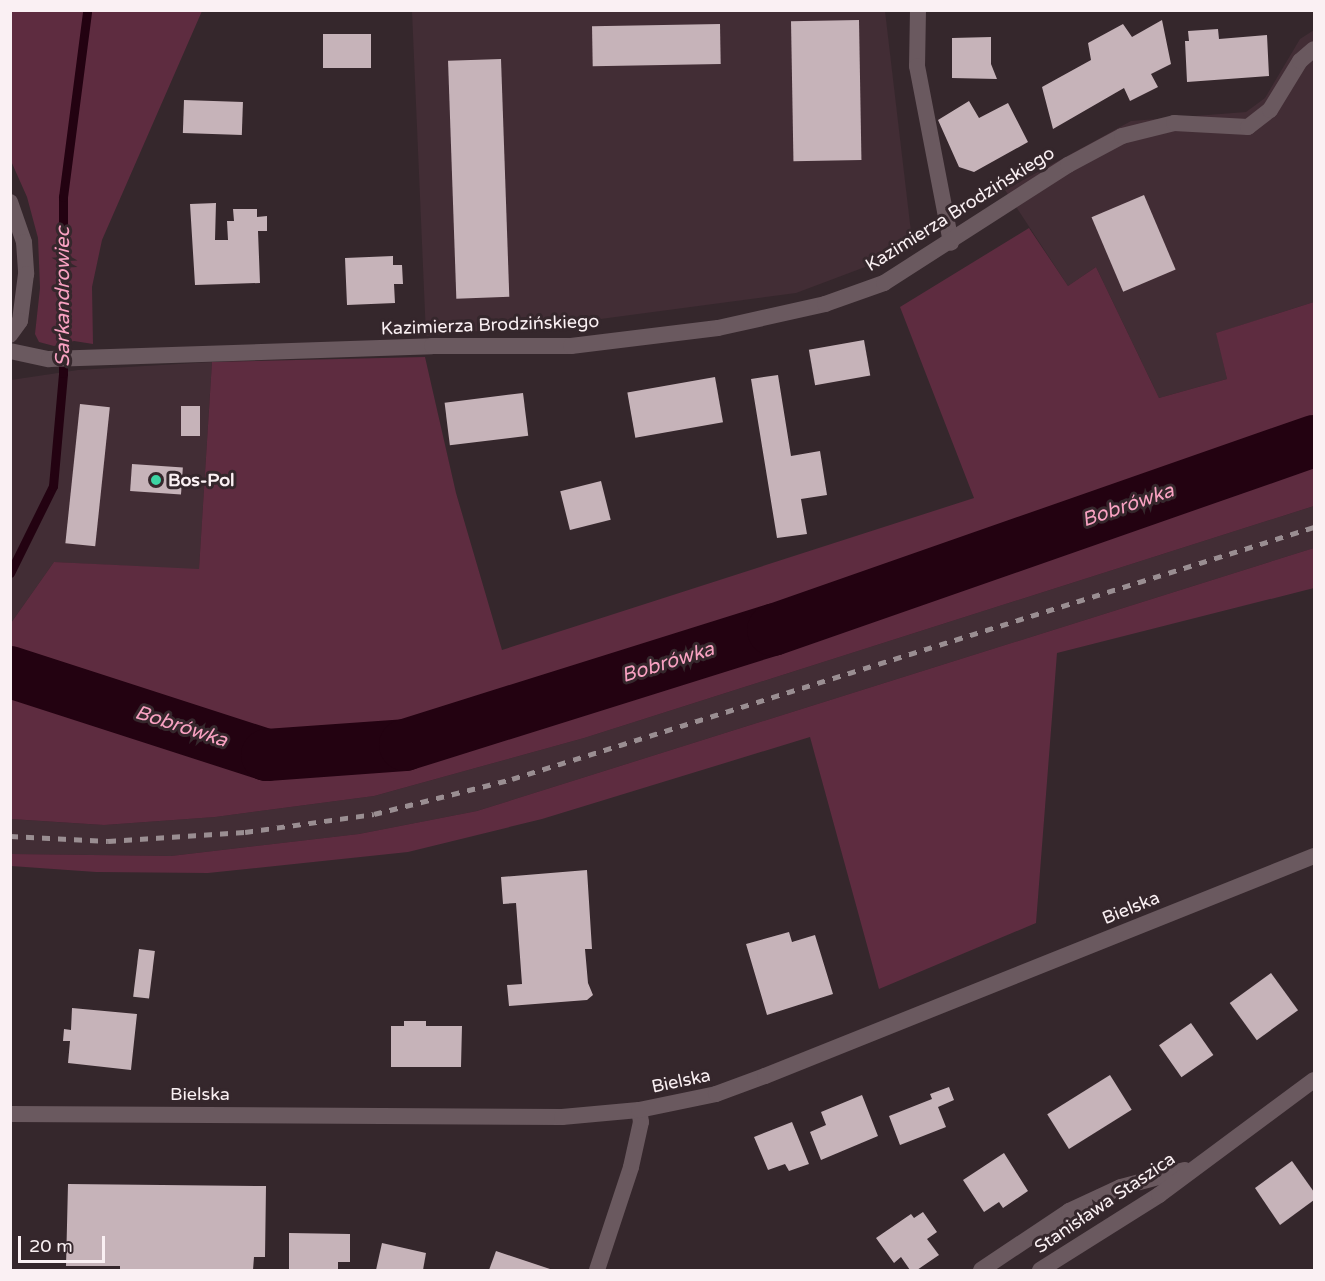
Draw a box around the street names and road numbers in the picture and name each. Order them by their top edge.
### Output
street label: Kazimierza Brodzińskiego [862,142,1058,276]
street label: Kazimierza Brodzińskiego [380,310,600,340]
street label: Bielska [1099,887,1163,929]
street label: Bielska [649,1064,713,1098]
street label: Bielska [170,1083,230,1105]
street label: Stanisława Staszica [1031,1148,1179,1258]

